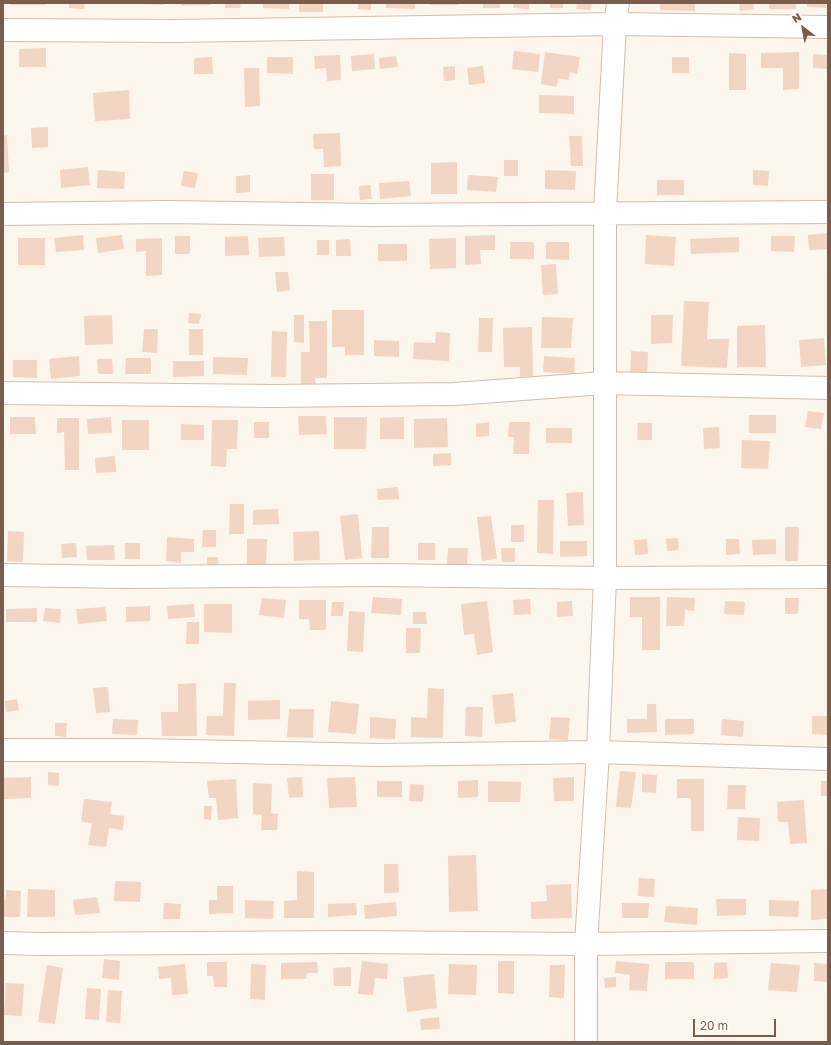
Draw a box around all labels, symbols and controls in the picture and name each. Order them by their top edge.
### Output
north arrow [783,8,823,48]
text: N [789,10,803,25]
scale bar [695,1011,778,1037]
text: 20 m [700,1018,728,1033]

